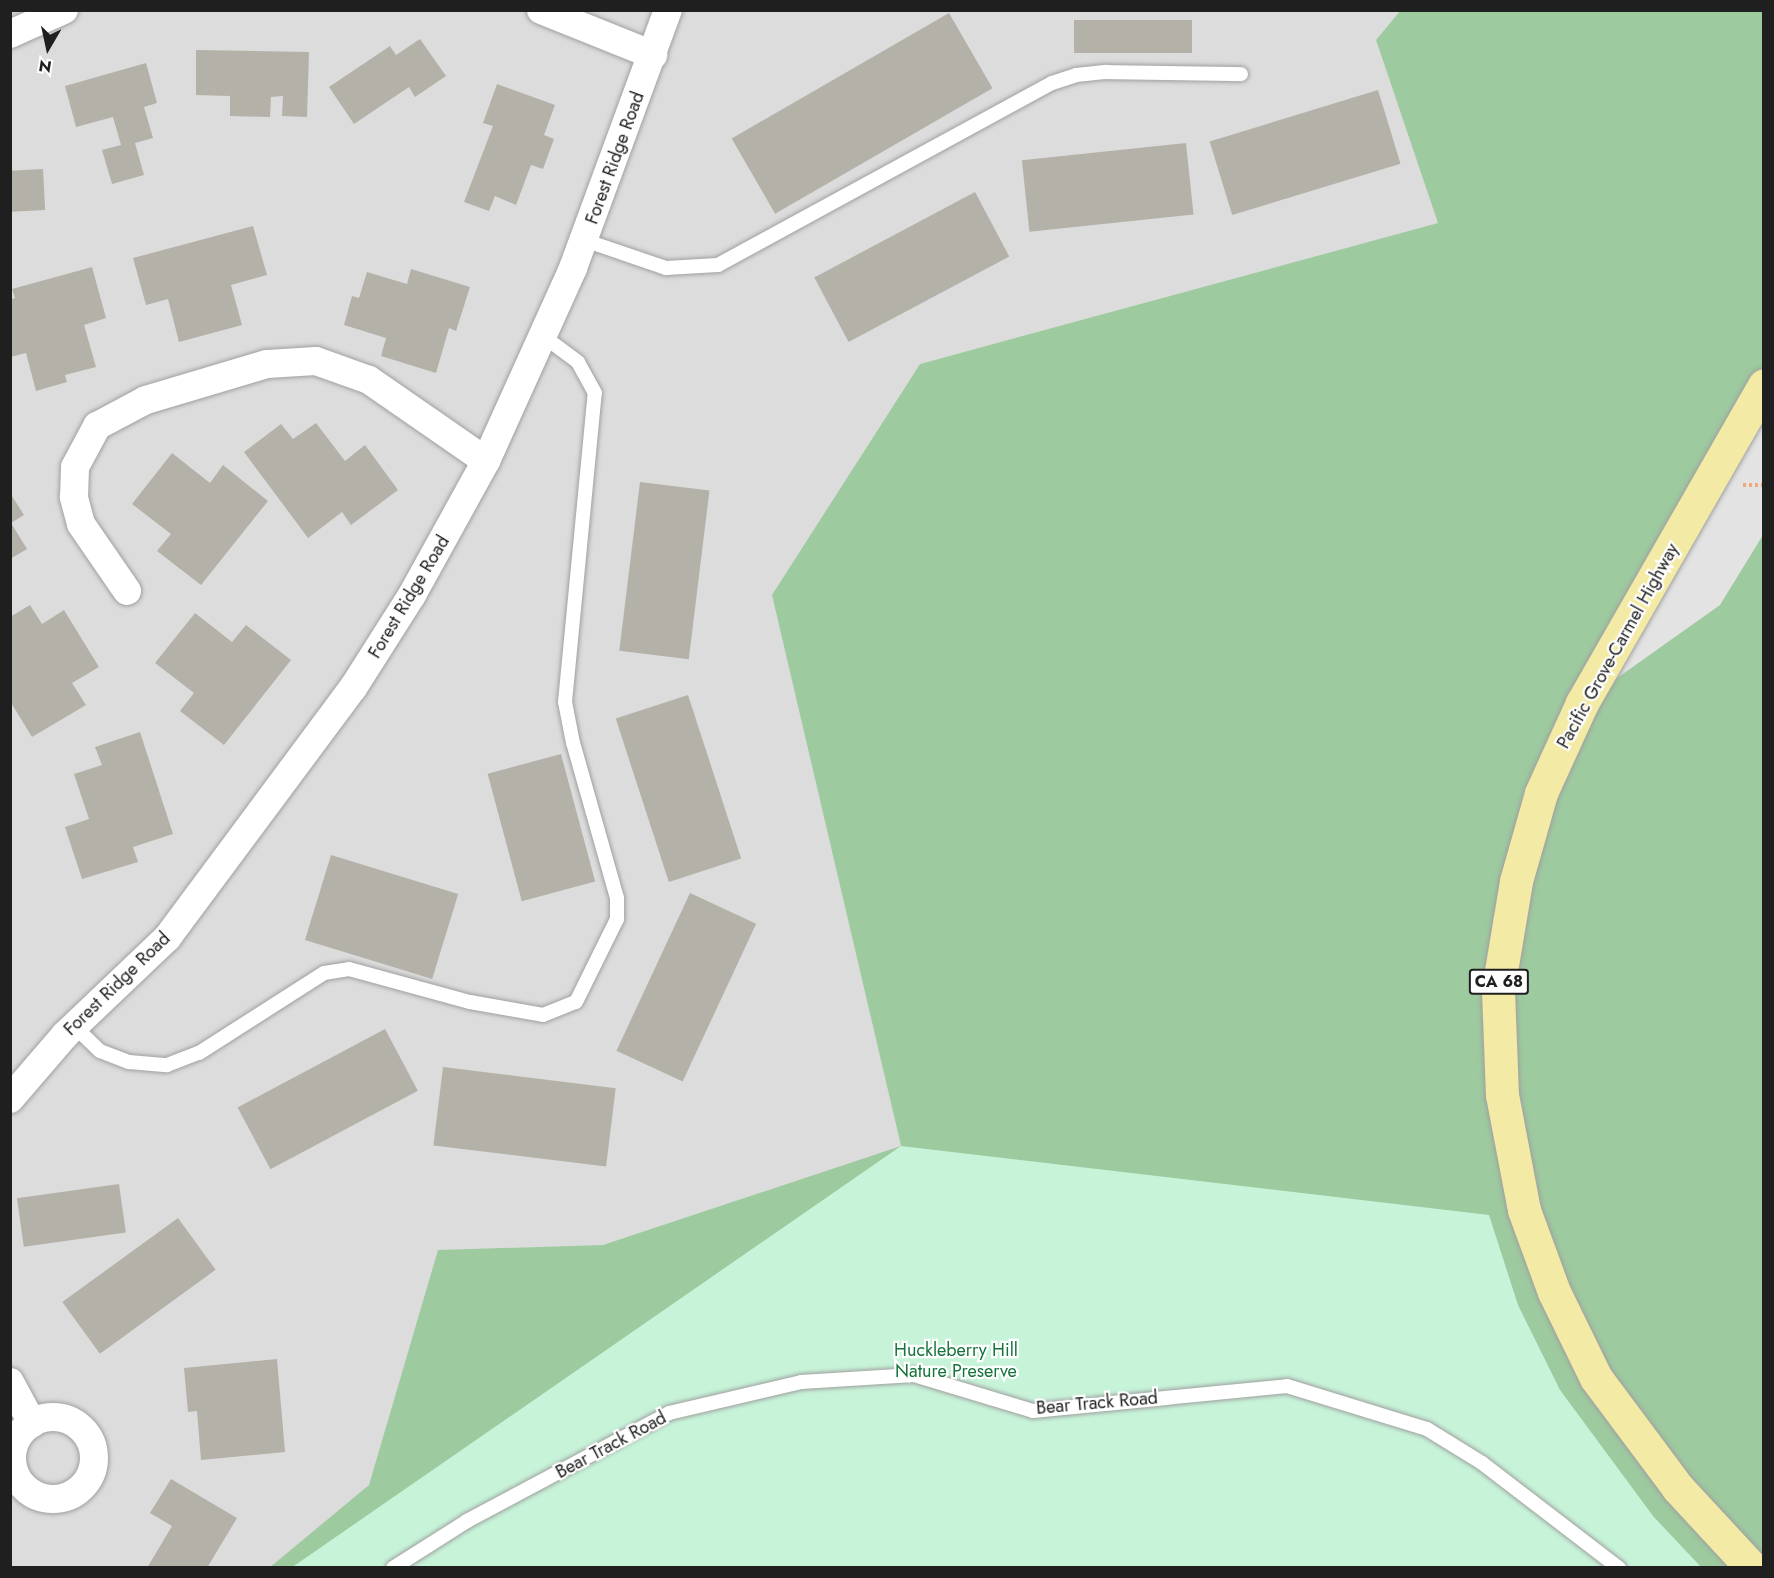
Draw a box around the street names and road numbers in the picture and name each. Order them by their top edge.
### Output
street label: Forest Ridge Road [581,89,649,227]
street label: Forest Ridge Road [364,532,454,662]
street label: Pacific Grove-Carmel Highway [1553,540,1683,752]
street label: Forest Ridge Road [59,928,175,1040]
road number: CA 68 [1468,969,1530,995]
street label: Bear Track Road [1035,1387,1159,1419]
street label: Bear Track Road [552,1407,670,1483]

